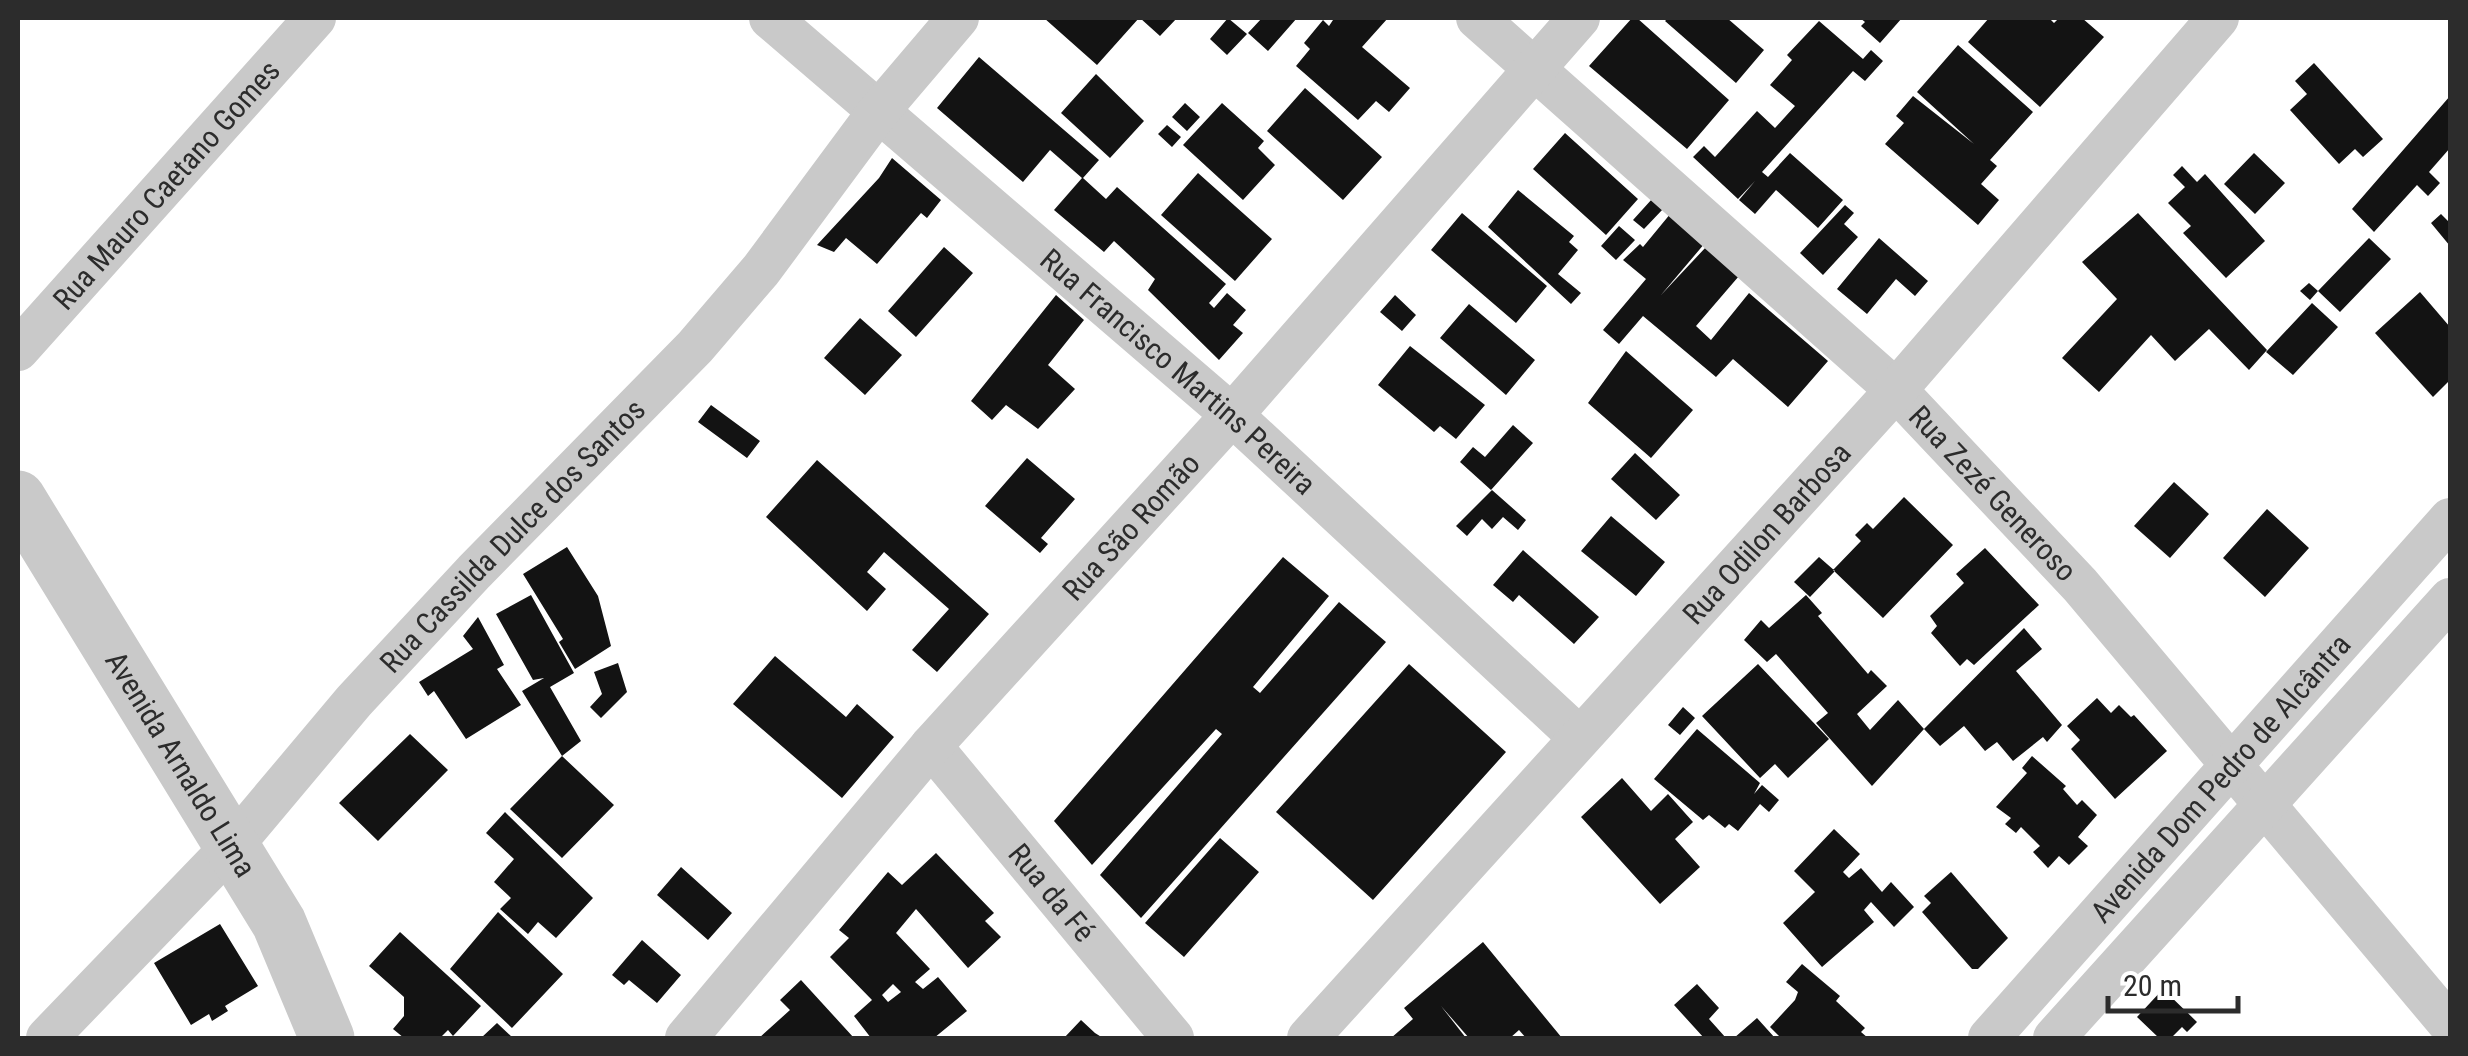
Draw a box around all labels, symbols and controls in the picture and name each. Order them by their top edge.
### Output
street label: Rua Mauro Caetano Gomes [45,53,287,316]
street label: Rua Francisco Martins Pereira [1034,241,1323,501]
street label: Rua Cassilda Dulce dos Santos [372,392,652,679]
street label: Rua Zezé Generoso [1902,398,2084,588]
street label: Rua Odilon Barbosa [1675,435,1857,631]
street label: Rua São Romão [1055,446,1206,607]
street label: Avenida Dom Pedro de Alcântra [2083,627,2357,929]
street label: Avenida Arnaldo Lima [99,645,264,883]
street label: Rua da Fé [1002,836,1103,948]
scale bar [2108,951,2238,1013]
text: 20 m [2123,968,2182,1003]

